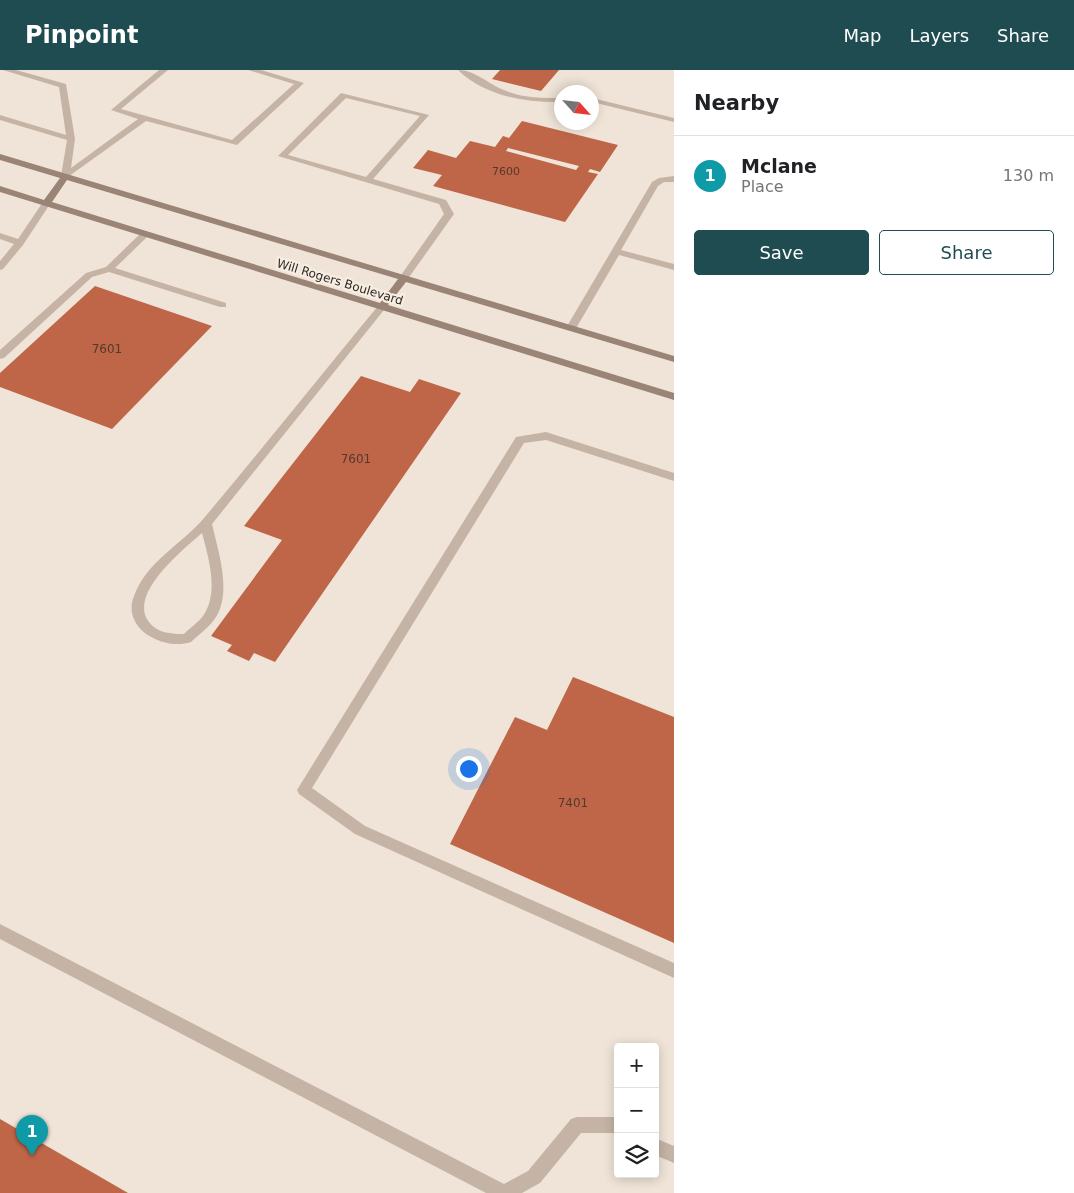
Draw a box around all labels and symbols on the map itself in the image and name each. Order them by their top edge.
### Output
north arrow [554,85,599,130]
house number: 7600 [492,165,520,178]
street label: Will Rogers Boulevard [275,256,405,308]
house number: 7601 [92,342,122,356]
house number: 7601 [341,452,371,466]
your location [456,756,482,782]
house number: 7401 [558,796,588,810]
pin: 1 [16,1115,48,1156]

